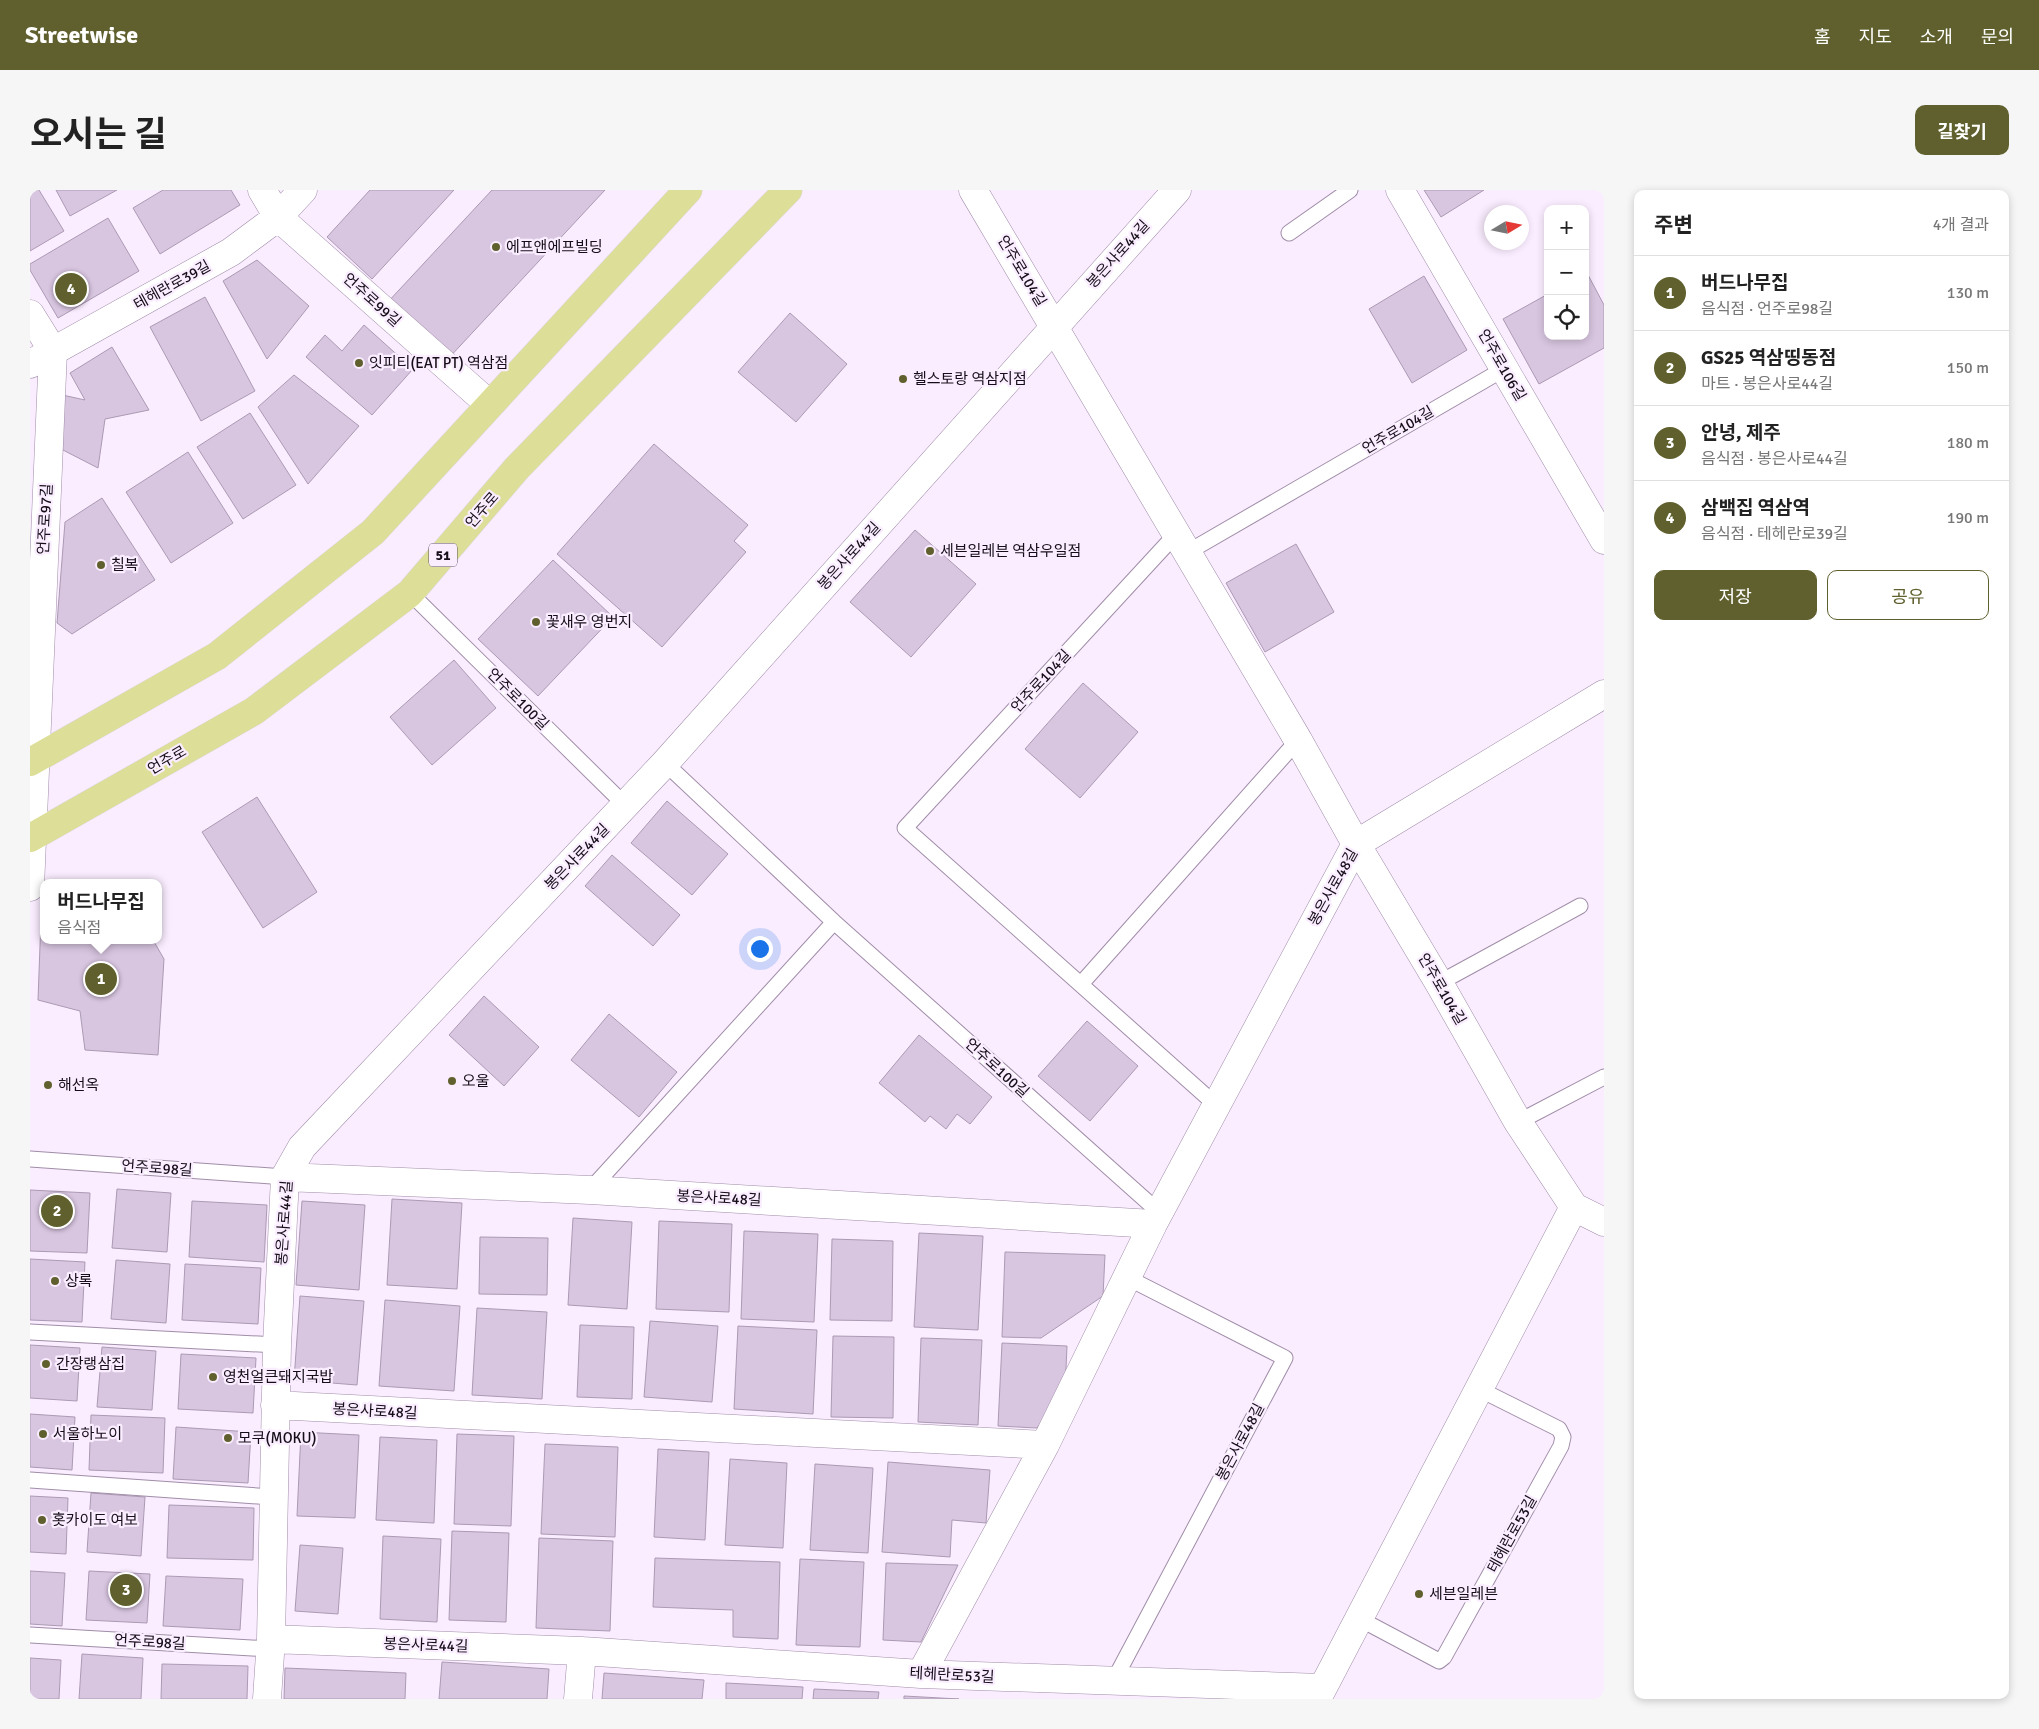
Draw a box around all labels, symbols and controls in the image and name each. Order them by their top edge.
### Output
text: Streetwise [25,20,138,50]
text: 홈 [1814,26,1831,48]
text: 지도 [1859,26,1892,48]
text: 소개 [1920,26,1953,48]
text: 문의 [1981,26,2014,48]
button: 길찾기 [1915,105,2009,155]
text: 오시는 길 [30,113,167,156]
north arrow [1484,205,1529,250]
map controls [1544,205,1589,340]
button: + [1544,205,1589,250]
text: 주변 [1654,212,1693,238]
text: 4개 결과 [1933,215,1989,235]
street label: 봉은사로44길 [1083,216,1153,292]
street label: 언주로104길 [994,232,1050,310]
place label: 에프앤에프빌딩 [506,238,603,256]
marker: 에프앤에프빌딩 [490,241,502,253]
button: − [1544,250,1589,295]
street label: 테헤란로39길 [130,256,214,314]
street label: 언주로99길 [339,269,405,331]
pin: 4 [55,270,87,308]
text: 버드나무집 [1701,271,1788,295]
text: 1 [1666,283,1674,303]
text: 130 m [1947,283,1989,303]
button: locate [1544,295,1589,340]
text: 음식점 · 언주로98길 [1701,299,1833,319]
street label: 언주로106길 [1474,326,1530,404]
text: GS25 역삼띵동점 [1701,346,1836,370]
place label: 잇피티(EAT PT) 역삼점 [369,354,508,372]
marker: 잇피티(EAT PT) 역삼점 [353,357,365,369]
text: 2 [1666,358,1674,378]
text: 150 m [1947,358,1989,378]
place label: 헬스토랑 역삼지점 [913,370,1027,388]
marker: 헬스토랑 역삼지점 [897,373,909,385]
text: 마트 · 봉은사로44길 [1701,374,1833,394]
street label: 언주로104길 [1359,402,1437,458]
text: 안녕, 제주 [1701,421,1781,445]
text: 3 [1666,433,1674,453]
text: 180 m [1947,433,1989,453]
text: 음식점 · 봉은사로44길 [1701,449,1848,469]
street label: 언주로97길 [34,483,56,555]
street label: 언주로 [462,488,502,532]
text: 삼백집 역삼역 [1701,496,1810,520]
text: 4 [1666,508,1674,528]
text: 190 m [1947,508,1989,528]
street label: 봉은사로44길 [814,518,884,594]
text: 음식점 · 테헤란로39길 [1701,524,1848,544]
place label: 세븐일레븐 역삼우일점 [940,542,1081,560]
road number: 51 [429,544,457,566]
marker: 세븐일레븐 역삼우일점 [924,545,936,557]
place label: 칠복 [111,556,139,574]
marker: 칠복 [95,559,107,571]
button: 저장 [1654,570,1817,620]
button: 공유 [1827,570,1989,620]
place label: 꽃새우 영번지 [546,613,632,631]
marker: 꽃새우 영번지 [530,616,542,628]
street label: 언주로104길 [1007,646,1075,716]
street label: 언주로100길 [484,665,552,733]
street label: 언주로 [145,742,189,778]
street label: 봉은사로44길 [541,820,613,894]
street label: 봉은사로48길 [1304,845,1362,929]
popup [40,879,162,944]
text: 버드나무집 [57,890,145,914]
text: 음식점 [57,918,101,938]
your location [747,936,773,962]
street label: 언주로104길 [1414,950,1470,1028]
pin: 1 [85,960,117,998]
street label: 언주로100길 [961,1035,1033,1101]
place label: 오울 [462,1072,490,1090]
marker: 오울 [446,1075,458,1087]
place label: 해선옥 [58,1076,99,1094]
marker: 해선옥 [42,1079,54,1091]
street label: 언주로98길 [121,1157,193,1179]
street label: 봉은사로44길 [272,1180,296,1266]
street label: 봉은사로48길 [676,1187,762,1209]
pin: 2 [41,1192,73,1230]
place label: 상록 [65,1272,93,1290]
marker: 상록 [49,1275,61,1287]
place label: 간장랭삼집 [56,1355,125,1373]
marker: 간장랭삼집 [40,1358,52,1370]
place label: 영천얼큰돼지국밥 [223,1368,334,1386]
marker: 영천얼큰돼지국밥 [207,1371,219,1383]
street label: 봉은사로48길 [332,1400,418,1422]
street label: 봉은사로48길 [1212,1400,1268,1484]
place label: 서울하노이 [53,1425,122,1443]
marker: 서울하노이 [37,1428,49,1440]
place label: 모쿠(MOKU) [238,1429,316,1447]
marker: 모쿠(MOKU) [222,1432,234,1444]
street label: 테헤란로53길 [1483,1492,1541,1576]
place label: 홋카이도 여보 [52,1511,138,1529]
marker: 홋카이도 여보 [36,1514,48,1526]
pin: 3 [110,1571,142,1609]
place label: 세븐일레븐 [1429,1585,1498,1603]
marker: 세븐일레븐 [1413,1588,1425,1600]
street label: 언주로98길 [114,1631,186,1653]
street label: 봉은사로44길 [383,1635,469,1655]
street label: 테헤란로53길 [909,1664,995,1686]

